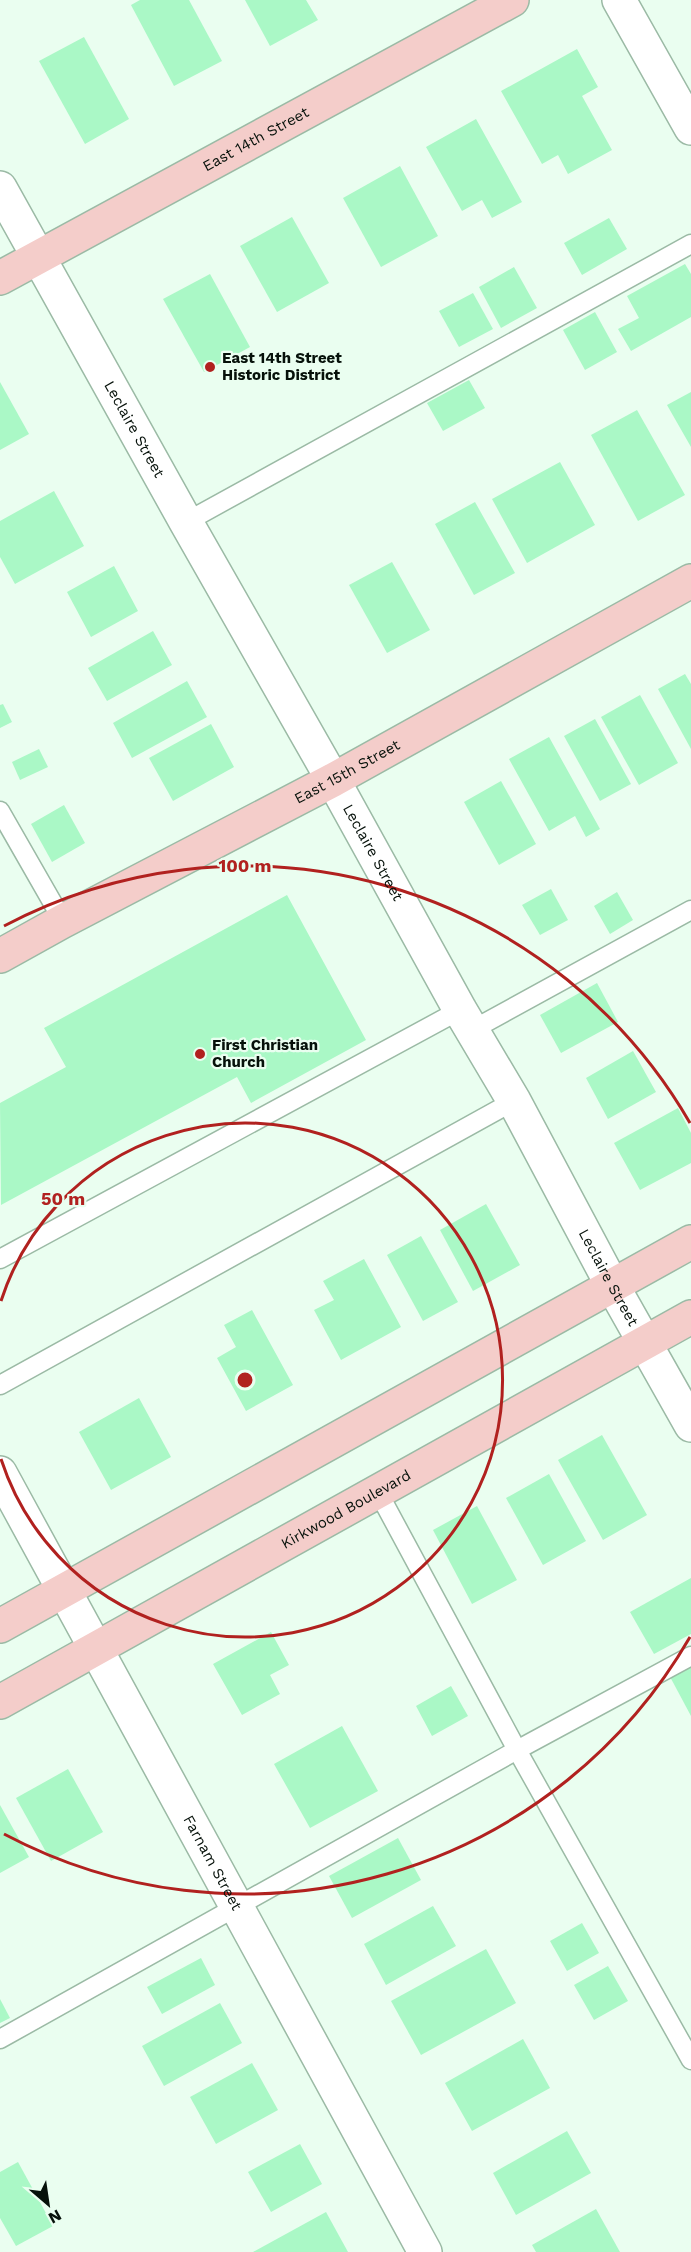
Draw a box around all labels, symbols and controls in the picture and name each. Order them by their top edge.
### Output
street label: East 14th Street [200,103,313,175]
place label: East 14th Street Historic District [222,349,342,384]
marker: East 14th Street Historic District [203,360,217,374]
street label: Leclaire Street [100,378,169,481]
street label: East 15th Street [291,735,404,808]
street label: Leclaire Street [339,801,407,905]
text: 100 m [218,855,272,876]
place label: First Christian Church [212,1036,318,1071]
marker: First Christian Church [193,1047,207,1061]
text: 50 m [41,1188,85,1209]
street label: Leclaire Street [575,1226,643,1330]
centre of rings [235,1370,255,1390]
street label: Kirkwood Boulevard [278,1466,414,1553]
street label: Farnam Street [179,1812,246,1914]
north arrow [18,2174,78,2234]
text: N [45,2205,65,2228]

